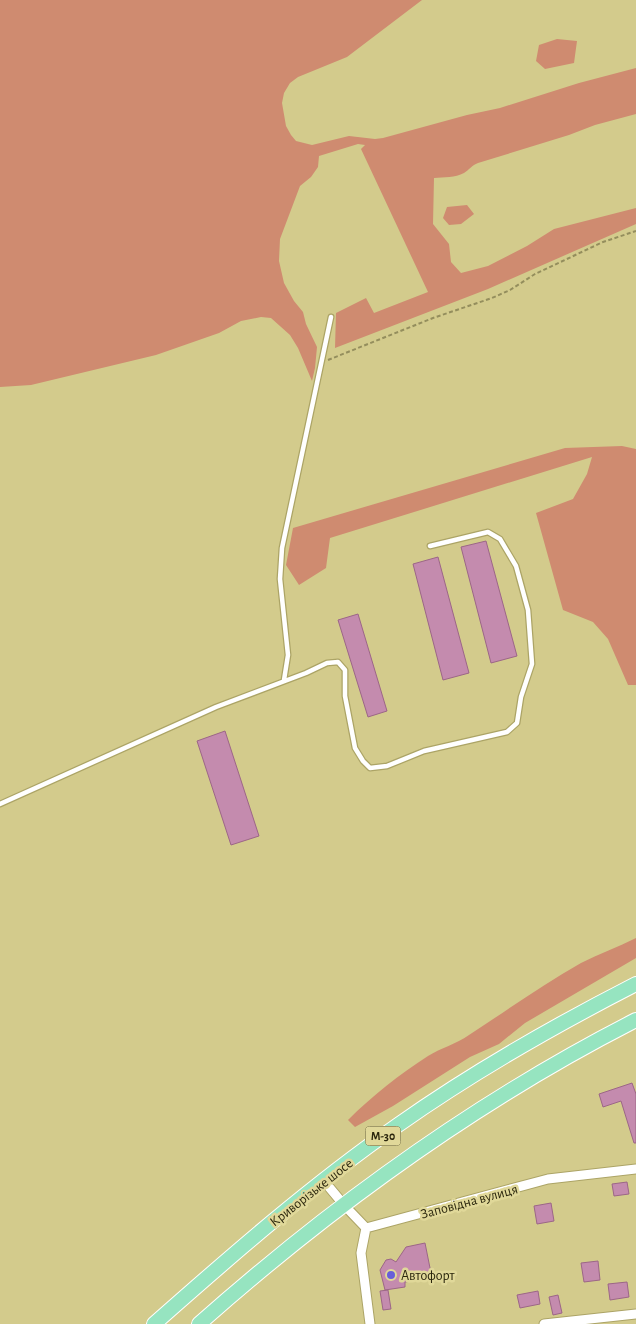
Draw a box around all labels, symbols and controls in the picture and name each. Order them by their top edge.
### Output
road number: М-30 [366,1126,400,1146]
street label: Криворізьке шосе [268,1156,356,1229]
street label: Заповідна вулиця [419,1182,519,1222]
marker: Автофорт [385,1269,397,1281]
place label: Автофорт [401,1269,455,1283]

